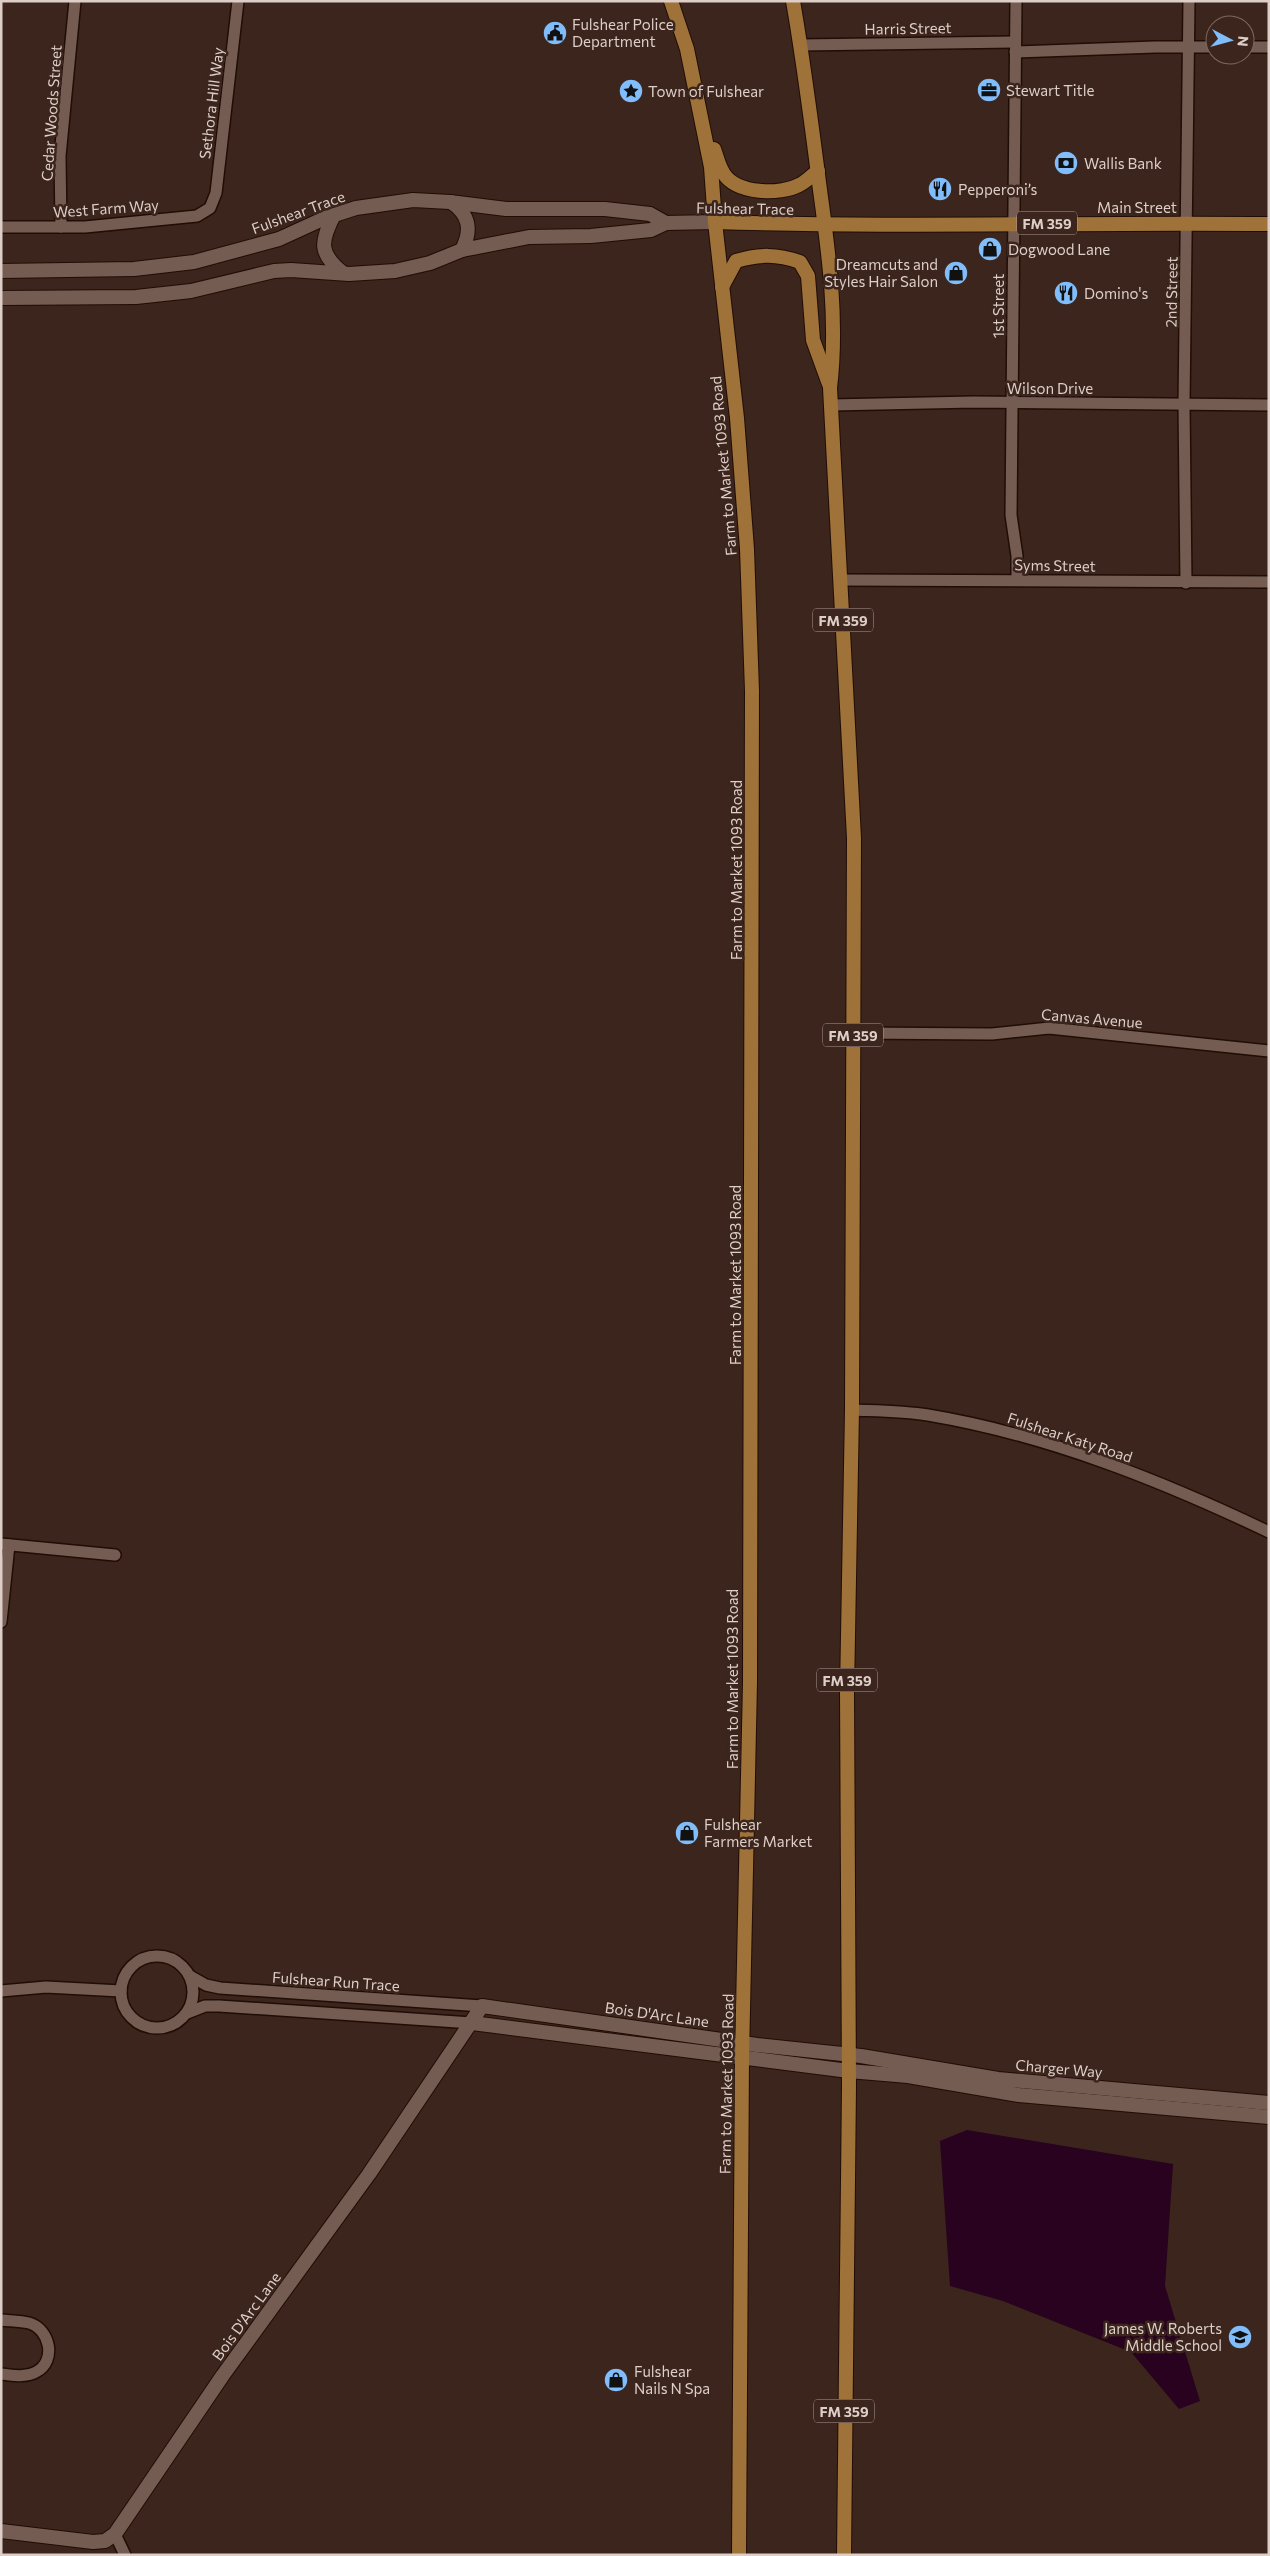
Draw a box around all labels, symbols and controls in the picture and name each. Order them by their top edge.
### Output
place label: Fulshear Police Department [572,15,674,50]
north arrow [1205,15,1255,65]
street label: Harris Street [864,18,952,38]
public building icon: Fulshear Police Department [542,20,568,46]
text: N [1234,35,1252,48]
street label: Cedar Woods Street [37,44,65,182]
street label: Sethora Hill Way [195,46,227,160]
office icon: Stewart Title [976,77,1002,103]
place icon: Town of Fulshear [618,78,644,104]
place label: Stewart Title [1006,81,1095,99]
place label: Town of Fulshear [648,82,764,100]
bank icon: Wallis Bank [1053,150,1079,176]
place label: Wallis Bank [1084,154,1162,172]
restaurant icon: Pepperoni’s [927,176,953,202]
place label: Pepperoni’s [958,180,1037,198]
street label: Fulshear Trace [249,187,347,237]
street label: West Farm Way [52,195,160,221]
street label: Fulshear Trace [696,198,794,218]
street label: Main Street [1097,198,1177,216]
road number: FM 359 [1017,212,1077,234]
shop icon: Dogwood Lane [977,236,1003,262]
place label: Dogwood Lane [1008,240,1110,258]
place label: Dreamcuts and Styles Hair Salon [824,255,938,290]
street label: 2nd Street [1161,256,1181,328]
shop icon: Dreamcuts and Styles Hair Salon [943,260,969,286]
street label: 1st Street [989,274,1007,338]
restaurant icon: Domino's [1053,280,1079,306]
place label: Domino's [1084,284,1149,302]
street label: Farm to Market 1093 Road [706,375,740,557]
street label: Wilson Drive [1007,379,1093,397]
street label: Syms Street [1014,555,1096,575]
road number: FM 359 [813,608,873,632]
street label: Farm to Market 1093 Road [727,780,745,960]
street label: Canvas Avenue [1041,1005,1143,1031]
road number: FM 359 [823,1024,883,1046]
street label: Farm to Market 1093 Road [726,1185,744,1365]
street label: Fulshear Katy Road [1005,1408,1135,1466]
street label: Farm to Market 1093 Road [723,1589,741,1769]
road number: FM 359 [817,1668,877,1692]
place label: Fulshear Farmers Market [704,1815,812,1850]
shop icon: Fulshear Farmers Market [674,1820,700,1846]
street label: Fulshear Run Trace [272,1968,400,1994]
street label: Farm to Market 1093 Road [715,1994,737,2174]
street label: Bois D'Arc Lane [604,1998,710,2030]
street label: Charger Way [1015,2055,1104,2081]
street label: Bois D'Arc Lane [208,2268,284,2364]
place label: James W. Roberts Middle School [1104,2319,1222,2354]
school or university icon: James W. Roberts Middle School [1227,2324,1253,2350]
place label: Fulshear Nails N Spa [634,2362,710,2397]
shop icon: Fulshear Nails N Spa [603,2367,629,2393]
road number: FM 359 [814,2400,874,2422]

